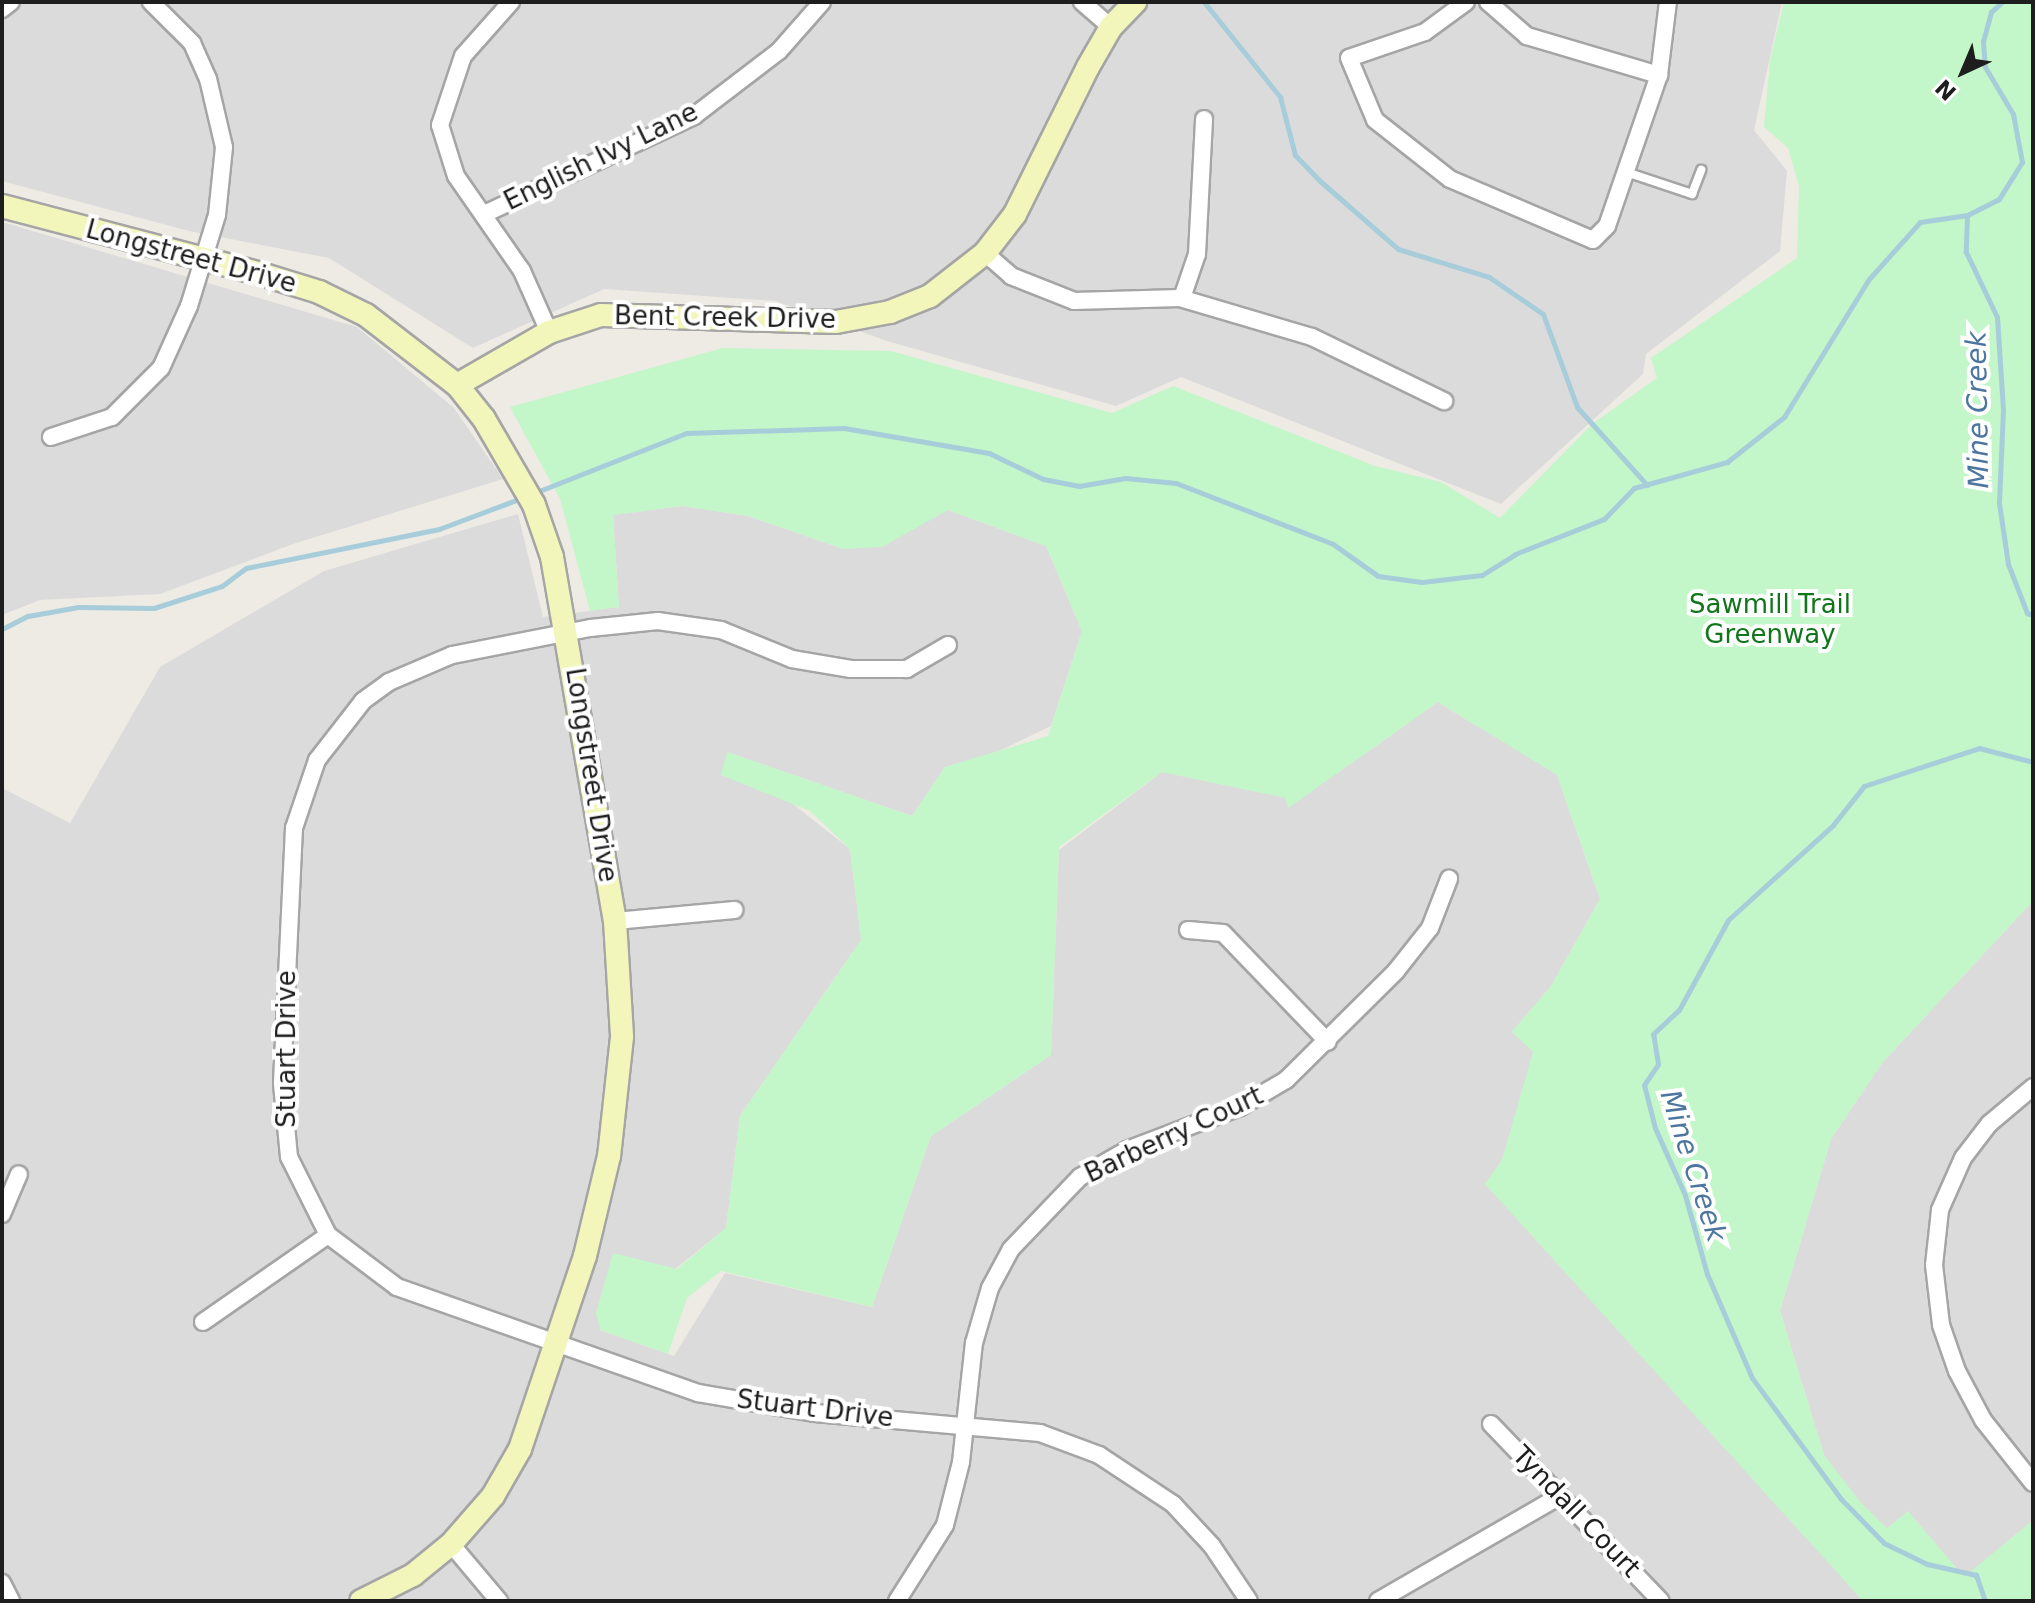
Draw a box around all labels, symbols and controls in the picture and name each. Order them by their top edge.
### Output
north arrow [1923,32,2003,112]
text: N [1931,74,1961,105]
street label: English Ivy Lane [499,97,703,217]
street label: Longstreet Drive [82,214,300,300]
street label: Bent Creek Drive [614,300,836,336]
water label: Mine Creek [1960,331,1996,489]
park label: Sawmill Trail Greenway [1689,589,1851,650]
street label: Longstreet Drive [559,666,623,884]
street label: Stuart Drive [271,970,303,1128]
street label: Barberry Court [1080,1080,1268,1190]
water label: Mine Creek [1653,1086,1733,1246]
street label: Stuart Drive [735,1384,895,1434]
street label: Tyndall Court [1506,1440,1646,1584]

